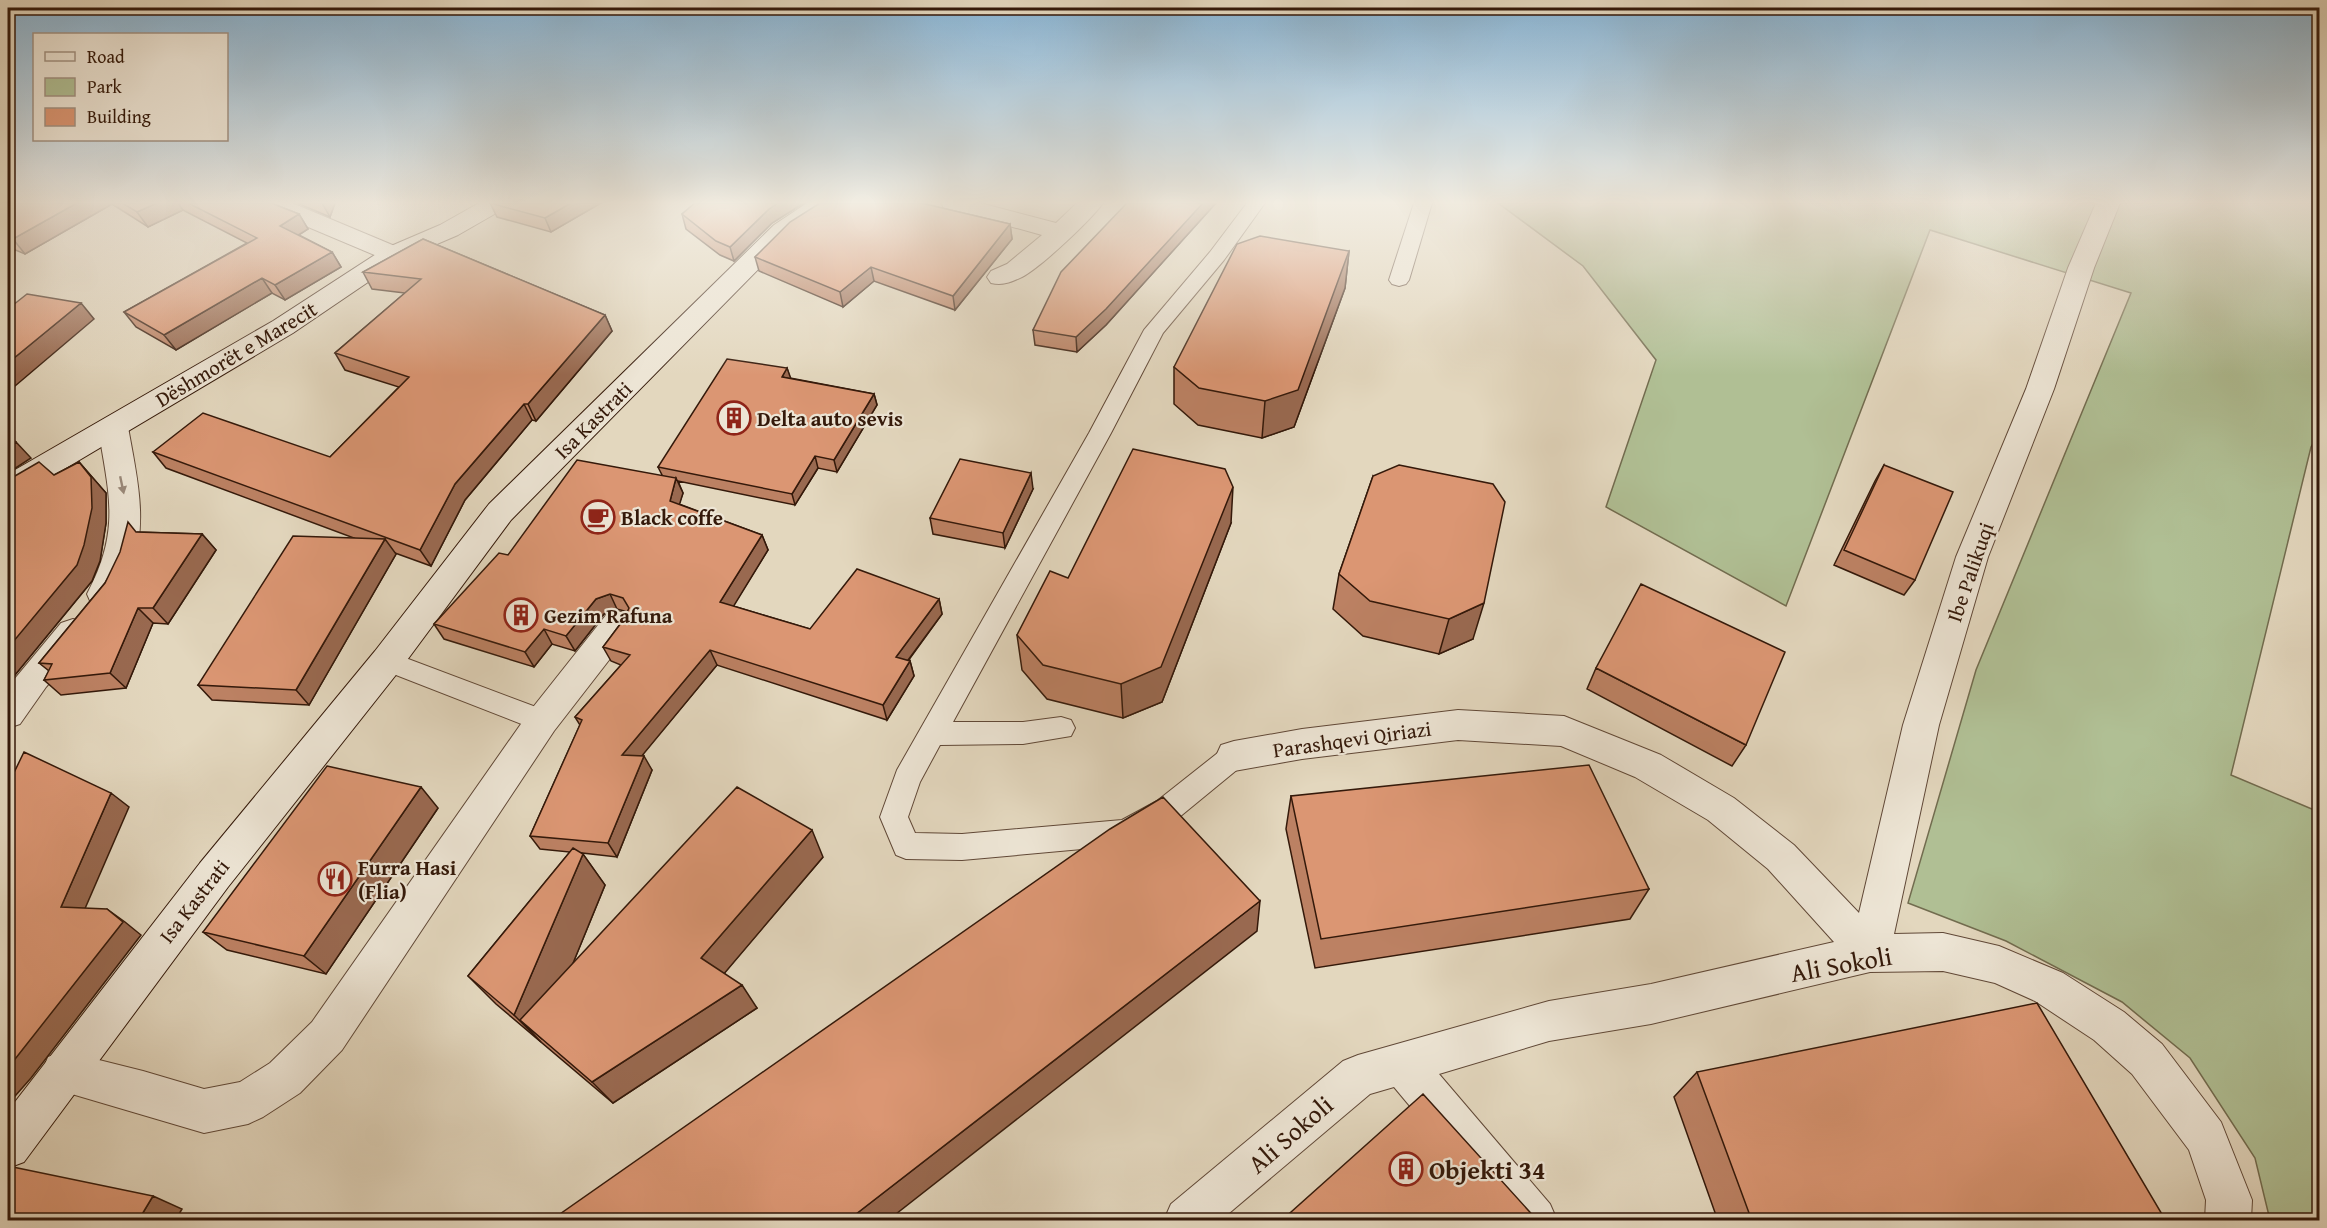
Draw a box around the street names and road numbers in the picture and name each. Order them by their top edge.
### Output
street label: Dëshmorët e Marecit [149,293,323,415]
street label: Isa Kastrati [547,374,639,466]
street label: Ibe Palikuqi [1938,518,2002,626]
street label: Parashqevi Qiriazi [1271,713,1433,765]
street label: Isa Kastrati [151,852,237,950]
street label: Ali Sokoli [1787,936,1895,992]
street label: Ali Sokoli [1238,1086,1342,1182]

